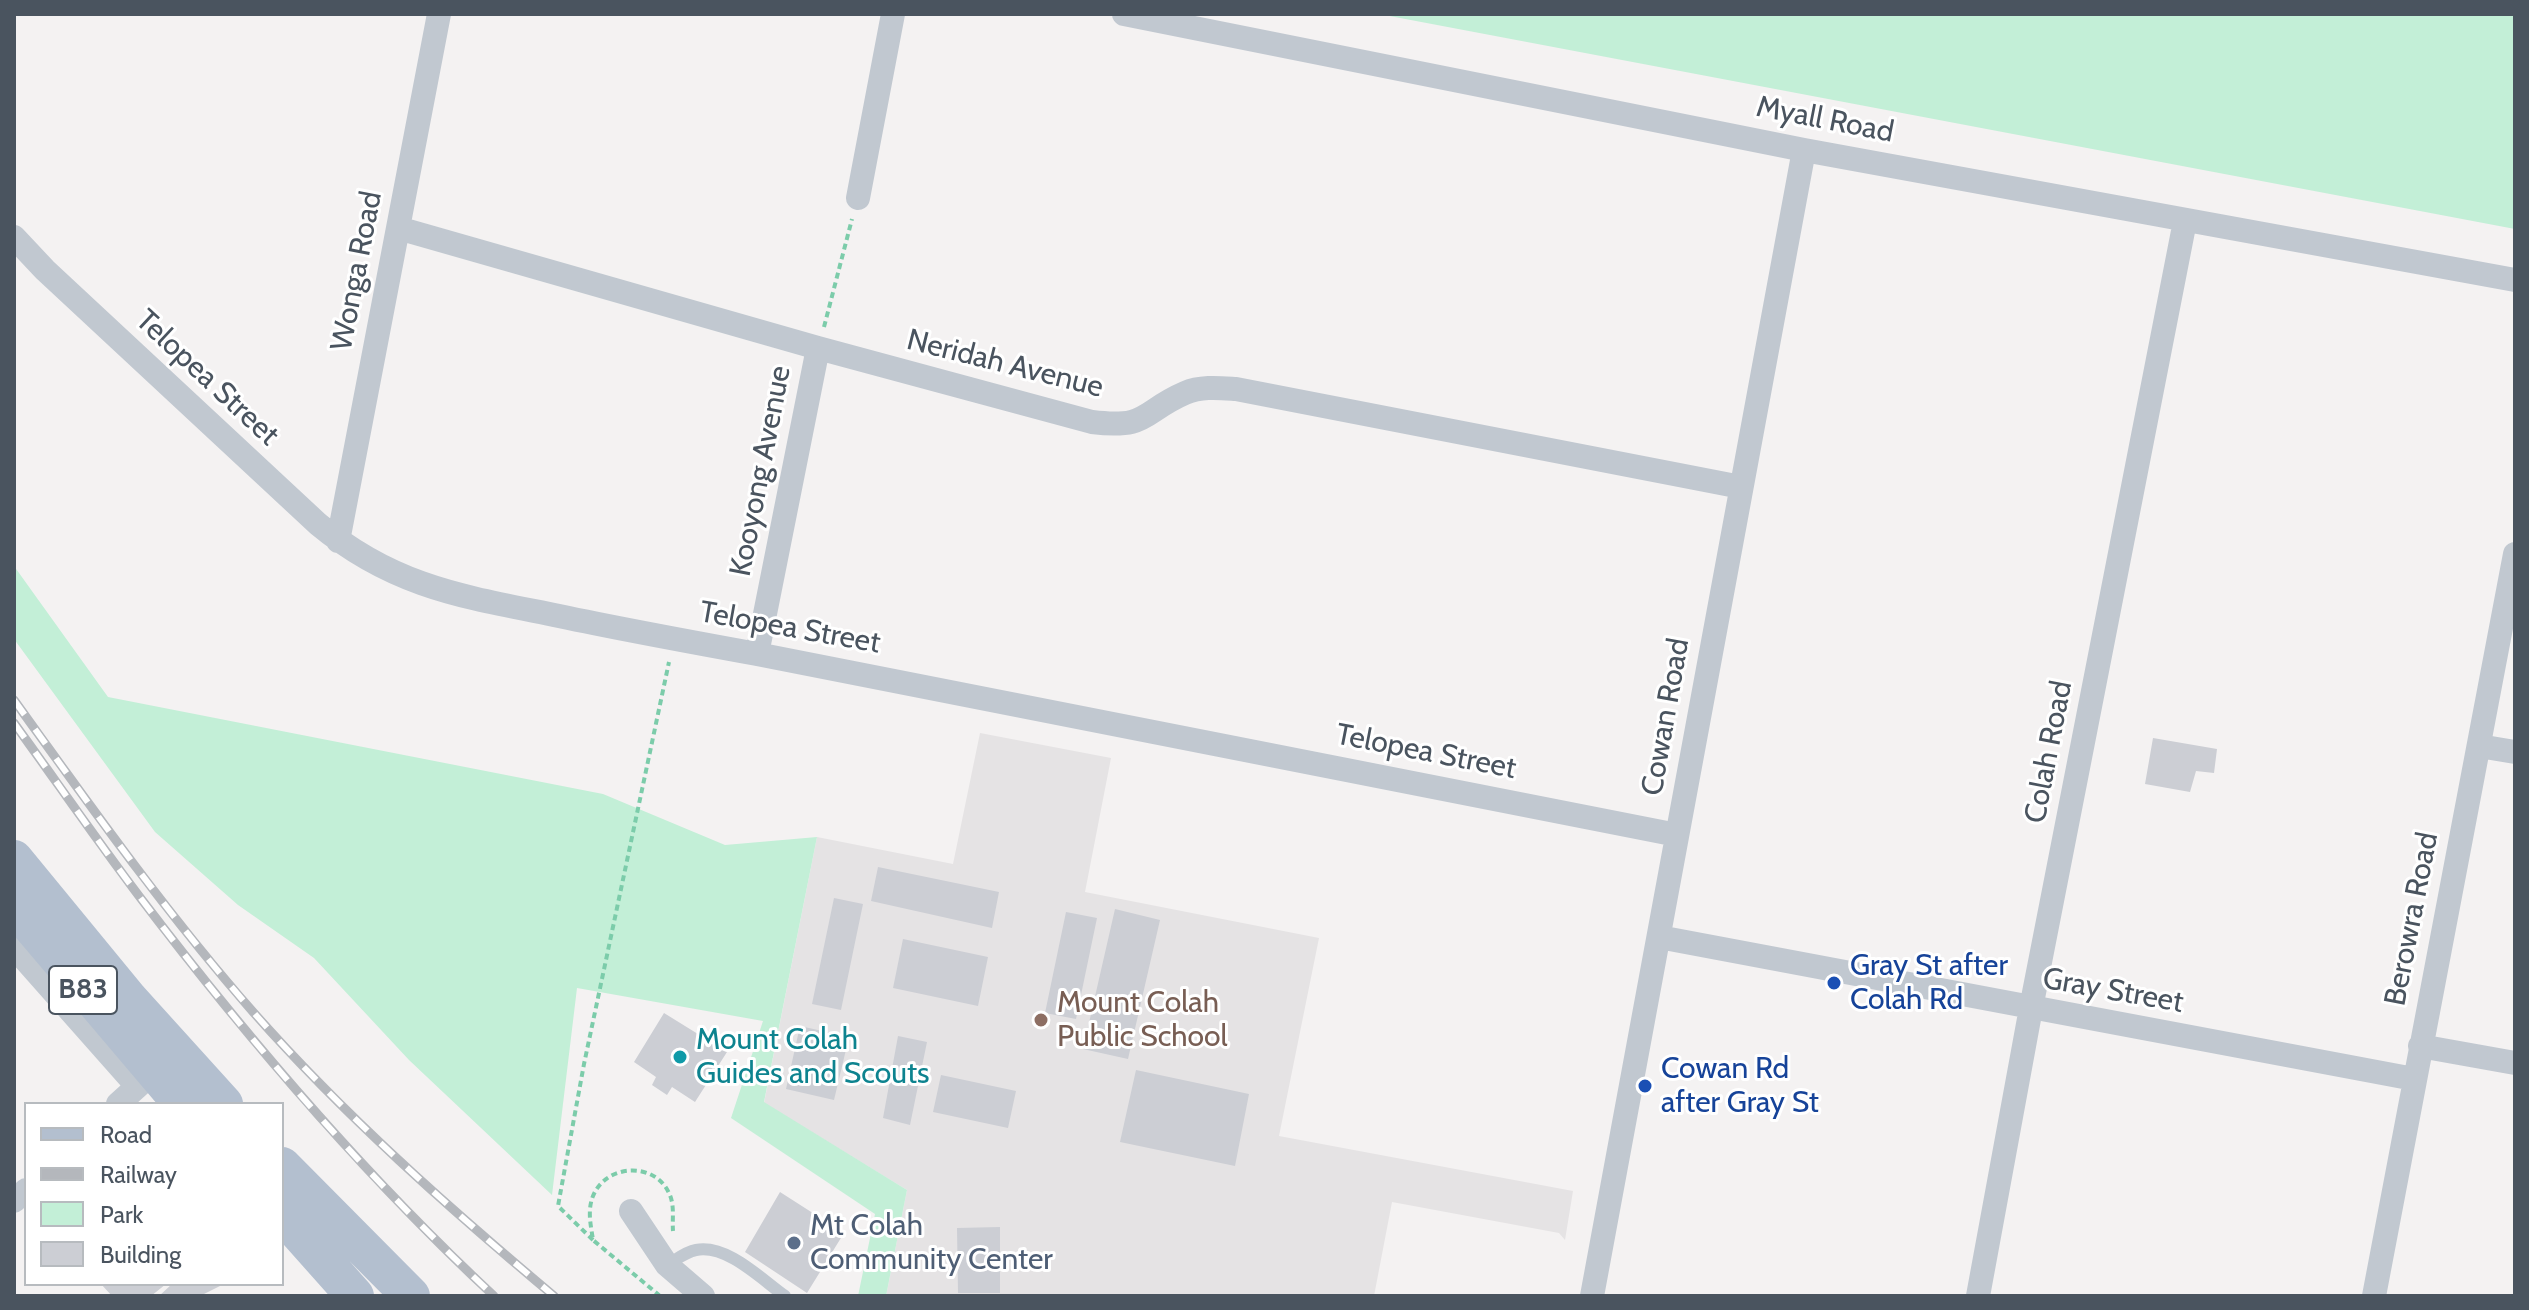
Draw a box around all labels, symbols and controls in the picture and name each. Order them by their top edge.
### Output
street label: Myall Road [1753,89,1897,151]
street label: Wonga Road [324,188,390,354]
street label: Telopea Street [128,303,286,453]
street label: Neridah Avenue [903,322,1107,406]
street label: Kooyong Avenue [723,363,799,579]
street label: Telopea Street [697,594,883,662]
street label: Cowan Road [1634,636,1698,798]
street label: Colah Road [2018,678,2080,826]
street label: Telopea Street [1333,717,1519,787]
street label: Berowra Road [2378,829,2446,1009]
place label: Gray St after Colah Rd [1850,948,2008,1018]
street label: Gray Street [2040,961,2186,1021]
road number: B83 [49,966,117,1014]
marker: Gray St after Colah Rd [1825,974,1843,992]
place label: Mount Colah Public School [1057,985,1228,1056]
marker: Mount Colah Public School [1032,1011,1050,1029]
place label: Mount Colah Guides and Scouts [696,1022,929,1092]
marker: Mount Colah Guides and Scouts [671,1048,689,1066]
place label: Cowan Rd after Gray St [1661,1051,1819,1122]
marker: Cowan Rd after Gray St [1636,1077,1654,1095]
legend [24,1102,284,1286]
text: Road [100,1120,152,1149]
text: Railway [100,1160,177,1189]
text: Park [100,1200,143,1229]
place label: Mt Colah Community Center [810,1208,1053,1278]
marker: Mt Colah Community Center [785,1234,803,1252]
text: Building [100,1240,181,1269]

